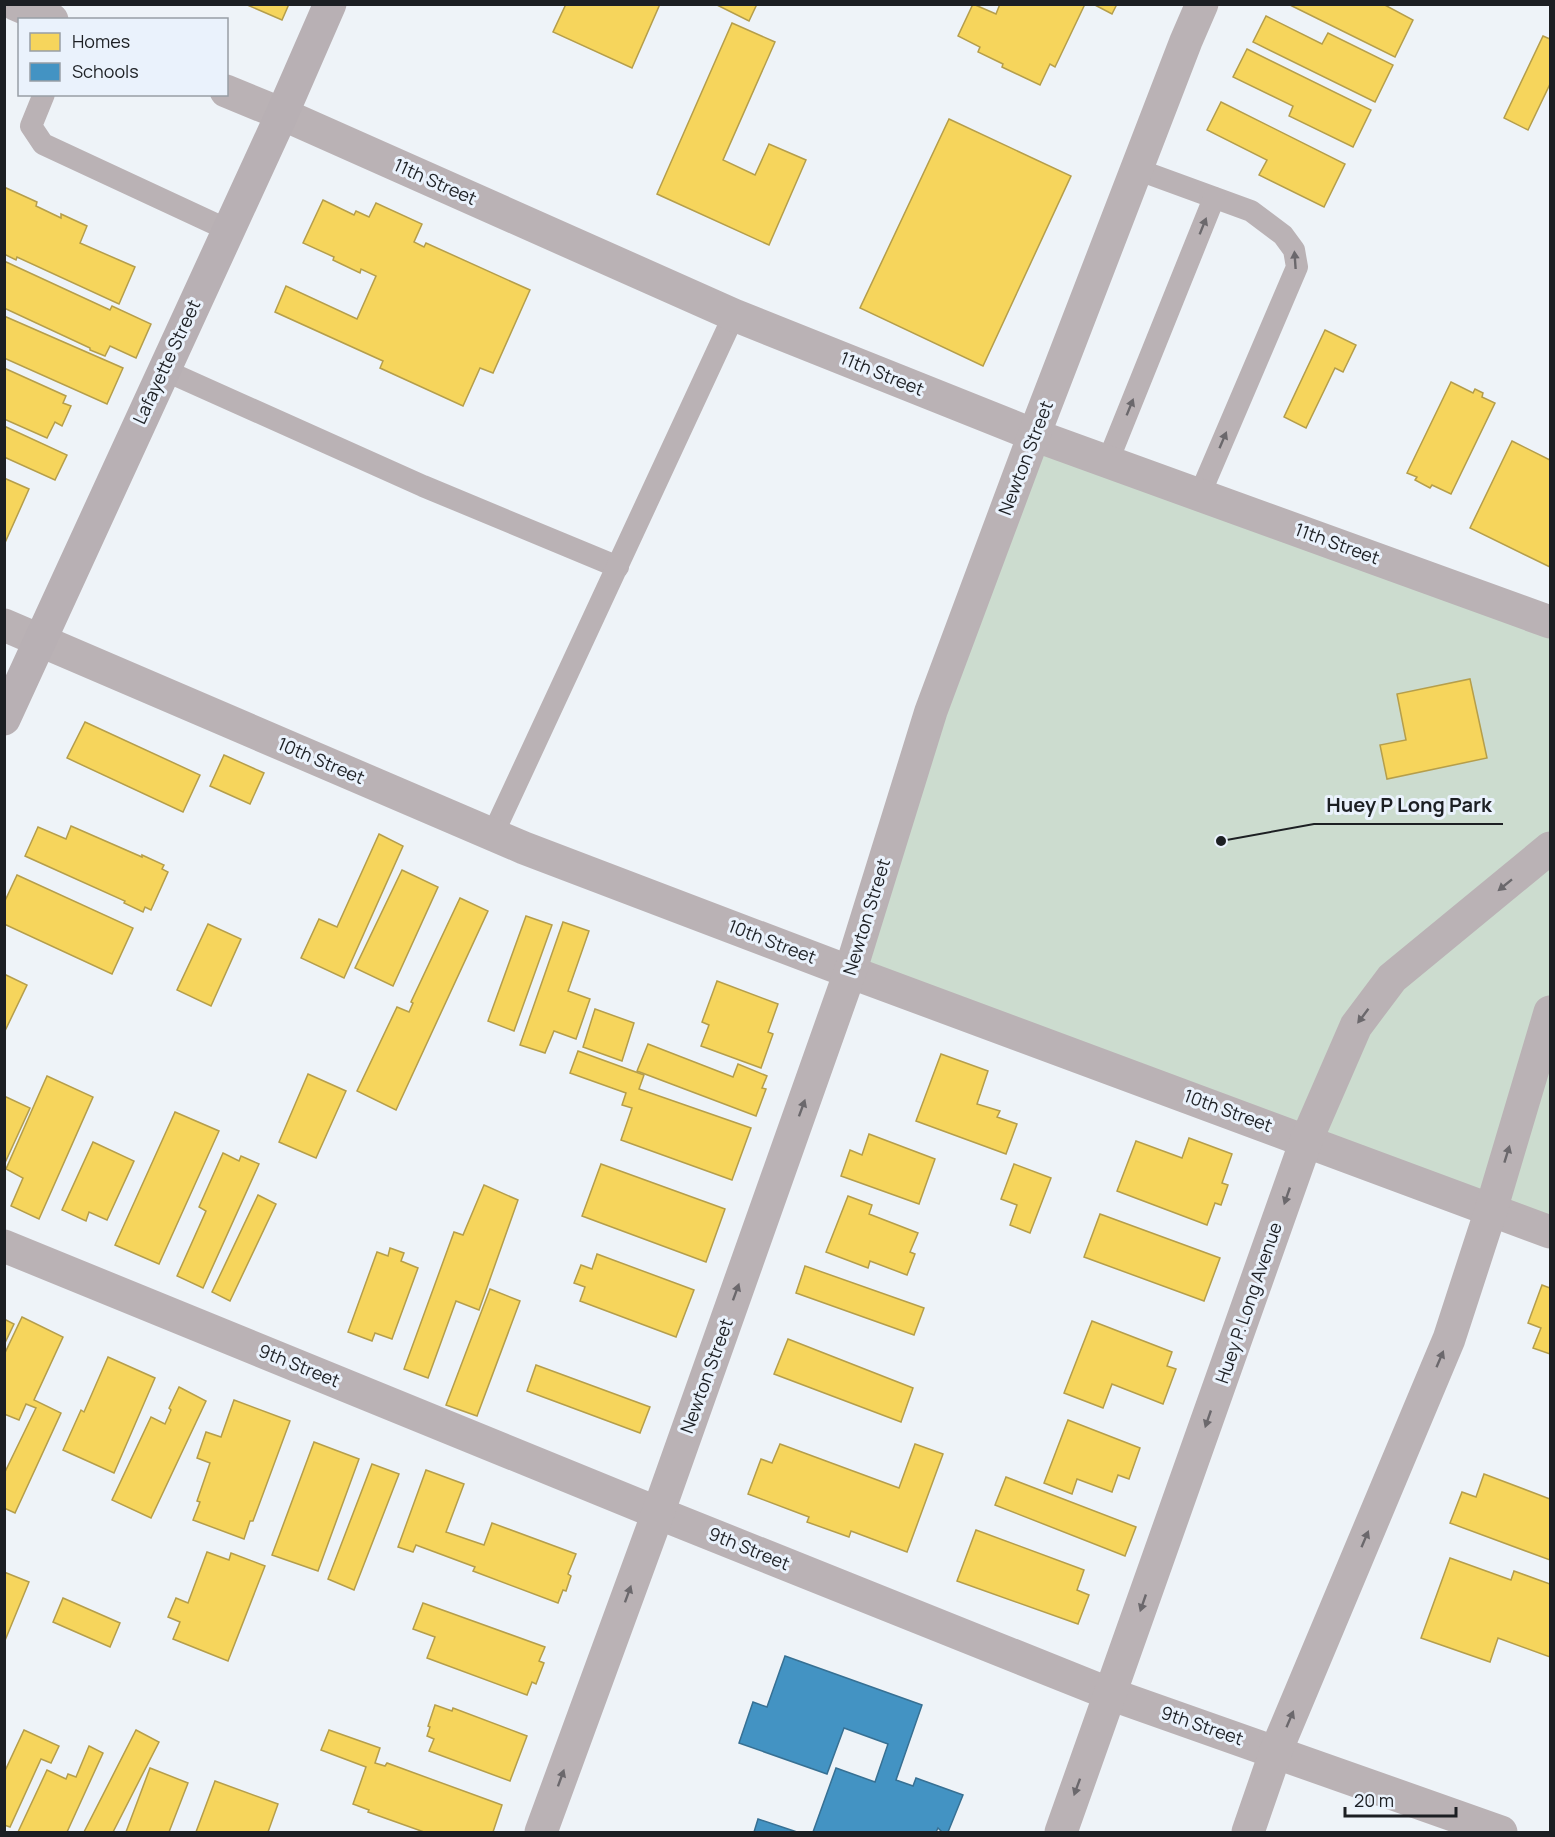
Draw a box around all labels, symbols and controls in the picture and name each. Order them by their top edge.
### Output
legend [18,18,228,96]
text: Homes [72,29,130,53]
text: Schools [72,59,139,83]
street label: 11th Street [390,152,481,210]
one-way arrow [1199,217,1208,235]
one-way arrow [1290,250,1300,269]
street label: Lafayette Street [127,295,205,428]
street label: 11th Street [837,345,928,401]
street label: Newton Street [992,397,1058,518]
one-way arrow [1125,397,1135,415]
one-way arrow [1219,431,1229,449]
street label: 11th Street [1292,517,1383,569]
street label: 10th Street [274,731,369,789]
callout: Huey P Long Park [1314,786,1503,824]
text: Huey P Long Park [1326,791,1493,818]
street label: Newton Street [837,855,895,978]
one-way arrow [1498,878,1513,891]
street label: 10th Street [725,913,820,969]
one-way arrow [1357,1009,1369,1024]
street label: 10th Street [1181,1083,1276,1137]
one-way arrow [797,1099,807,1117]
one-way arrow [1503,1145,1513,1163]
one-way arrow [1281,1187,1291,1205]
street label: Huey P. Long Avenue [1209,1219,1287,1386]
one-way arrow [732,1283,742,1301]
street label: Newton Street [674,1315,738,1437]
street label: 9th Street [255,1338,344,1392]
one-way arrow [1436,1350,1445,1367]
one-way arrow [1202,1410,1212,1428]
street label: 9th Street [705,1521,794,1575]
one-way arrow [1360,1529,1370,1547]
one-way arrow [624,1585,634,1603]
one-way arrow [1137,1594,1147,1612]
street label: 9th Street [1158,1700,1247,1750]
one-way arrow [1285,1709,1295,1727]
one-way arrow [557,1768,567,1786]
one-way arrow [1072,1778,1082,1796]
scale bar [1345,1780,1456,1818]
text: 20 m [1354,1788,1394,1812]

